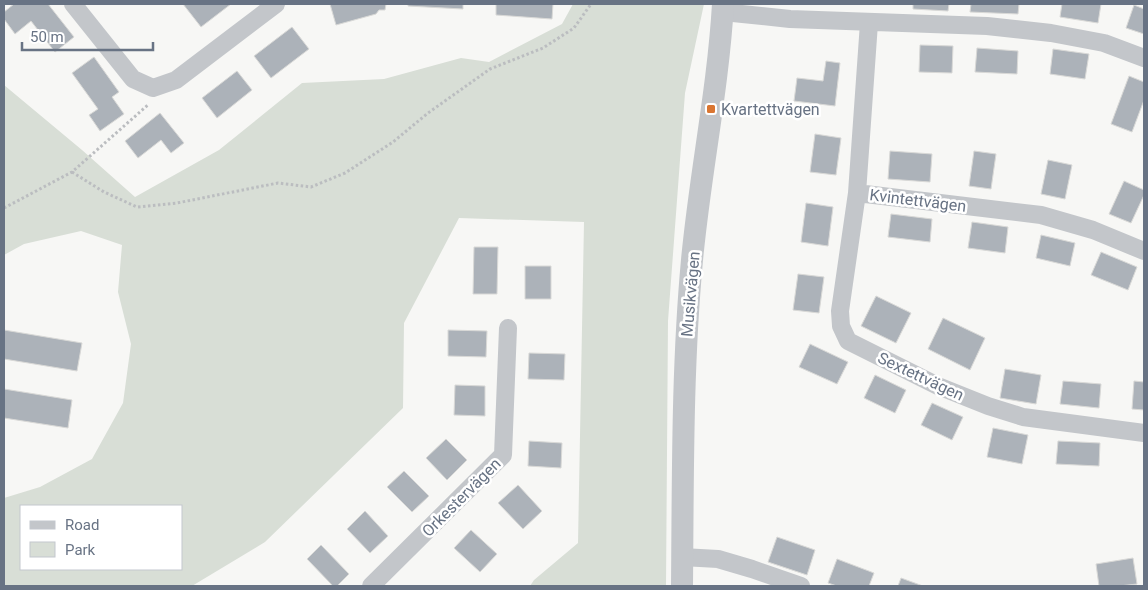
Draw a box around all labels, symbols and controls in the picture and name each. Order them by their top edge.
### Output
scale bar [22,20,154,52]
text: 50 m [30,28,64,46]
place label: Kvartettvägen [721,100,820,119]
marker: Kvartettvägen [705,103,717,115]
street label: Kvintettvägen [869,185,967,216]
street label: Musikvägen [677,251,704,338]
street label: Sextettvägen [875,348,967,405]
street label: Orkestervägen [418,454,505,541]
legend [20,505,182,570]
text: Road [65,516,99,534]
text: Park [65,541,96,559]

